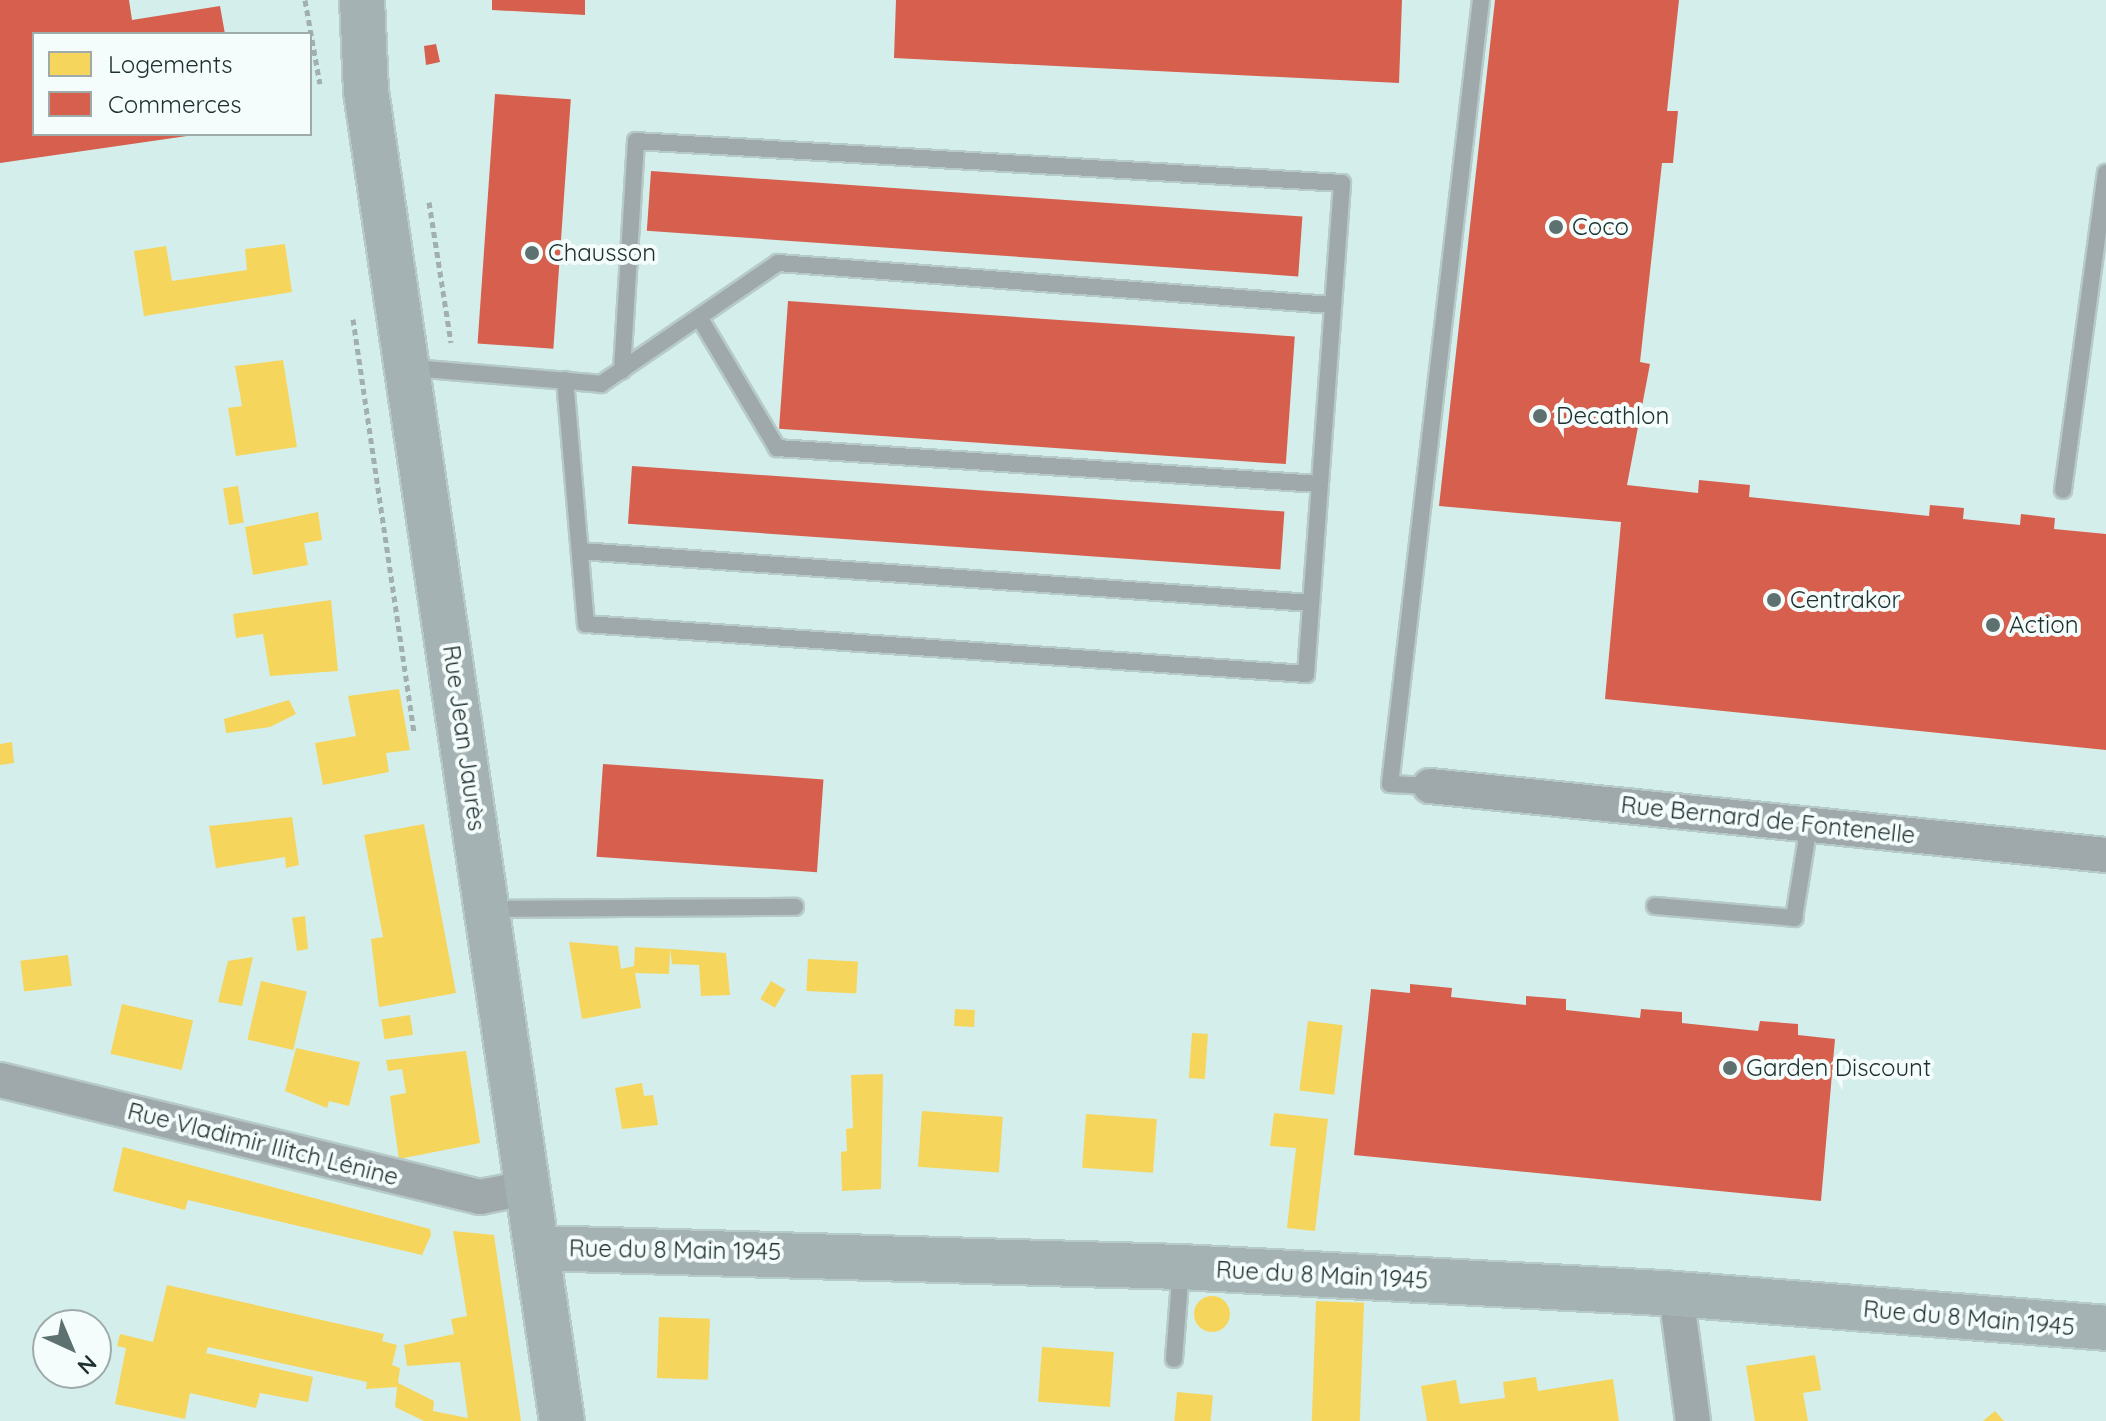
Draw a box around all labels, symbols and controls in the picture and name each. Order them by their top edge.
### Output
legend [32,32,312,136]
text: Logements [108,49,233,79]
text: Commerces [108,89,241,119]
place label: Coco [1572,213,1629,241]
marker: Coco [1547,218,1565,236]
place label: Chausson [548,239,656,267]
marker: Chausson [523,244,541,262]
place label: Decathlon [1556,402,1669,430]
marker: Decathlon [1531,407,1549,425]
place label: Centrakor [1790,586,1901,614]
marker: Centrakor [1765,591,1783,609]
place label: Action [2009,611,2079,639]
marker: Action [1984,616,2002,634]
street label: Rue Jean Jaurès [437,643,491,833]
street label: Rue Bernard de Fontenelle [1619,790,1917,850]
place label: Garden Discount [1746,1054,1931,1082]
marker: Garden Discount [1721,1059,1739,1077]
street label: Rue Vladimir Ilitch Lénine [125,1096,401,1192]
street label: Rue du 8 Main 1945 [569,1234,781,1266]
street label: Rue du 8 Main 1945 [1215,1255,1429,1295]
street label: Rue du 8 Main 1945 [1862,1294,2076,1342]
north arrow [32,1309,112,1389]
text: N [72,1349,103,1381]

